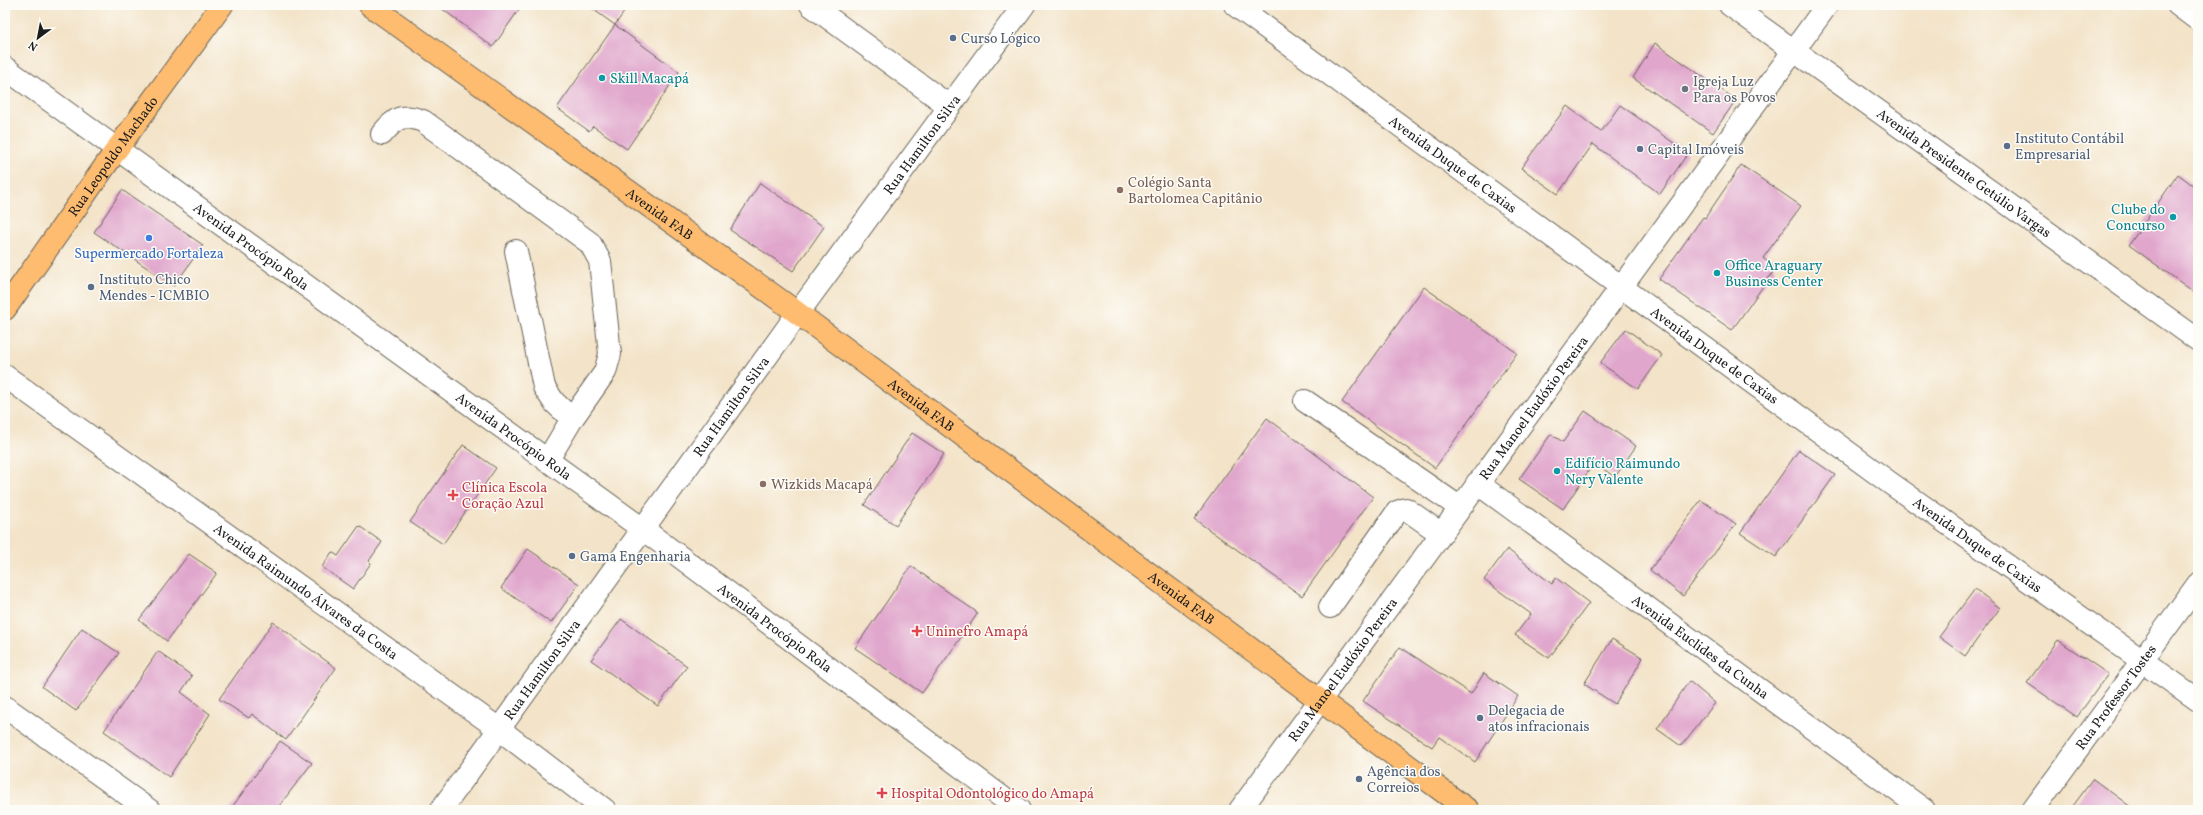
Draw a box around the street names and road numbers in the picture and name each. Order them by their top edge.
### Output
street label: Rua Hamilton Silva [880,92,966,199]
street label: Rua Leopoldo Machado [65,93,163,221]
street label: Avenida Presidente Getúlio Vargas [1872,105,2054,243]
street label: Avenida Duque de Caxias [1384,112,1520,219]
street label: Avenida FAB [621,184,696,246]
street label: Avenida Procópio Rola [189,199,312,296]
street label: Avenida Duque de Caxias [1646,303,1782,410]
street label: Rua Manoel Eudóxio Pereira [1476,333,1594,484]
street label: Rua Hamilton Silva [690,353,775,461]
street label: Avenida FAB [883,375,958,437]
street label: Avenida Procópio Rola [451,389,575,486]
street label: Avenida Duque de Caxias [1908,494,2045,598]
street label: Avenida Raimundo Álvares da Costa [209,520,401,665]
street label: Avenida FAB [1143,568,1218,630]
street label: Avenida Procópio Rola [713,580,835,678]
street label: Avenida Euclides da Cunha [1627,591,1772,704]
street label: Rua Manoel Eudóxio Pereira [1285,594,1403,746]
street label: Rua Hamilton Silva [501,616,586,724]
street label: Rua Professor Tostes [2072,641,2162,754]

